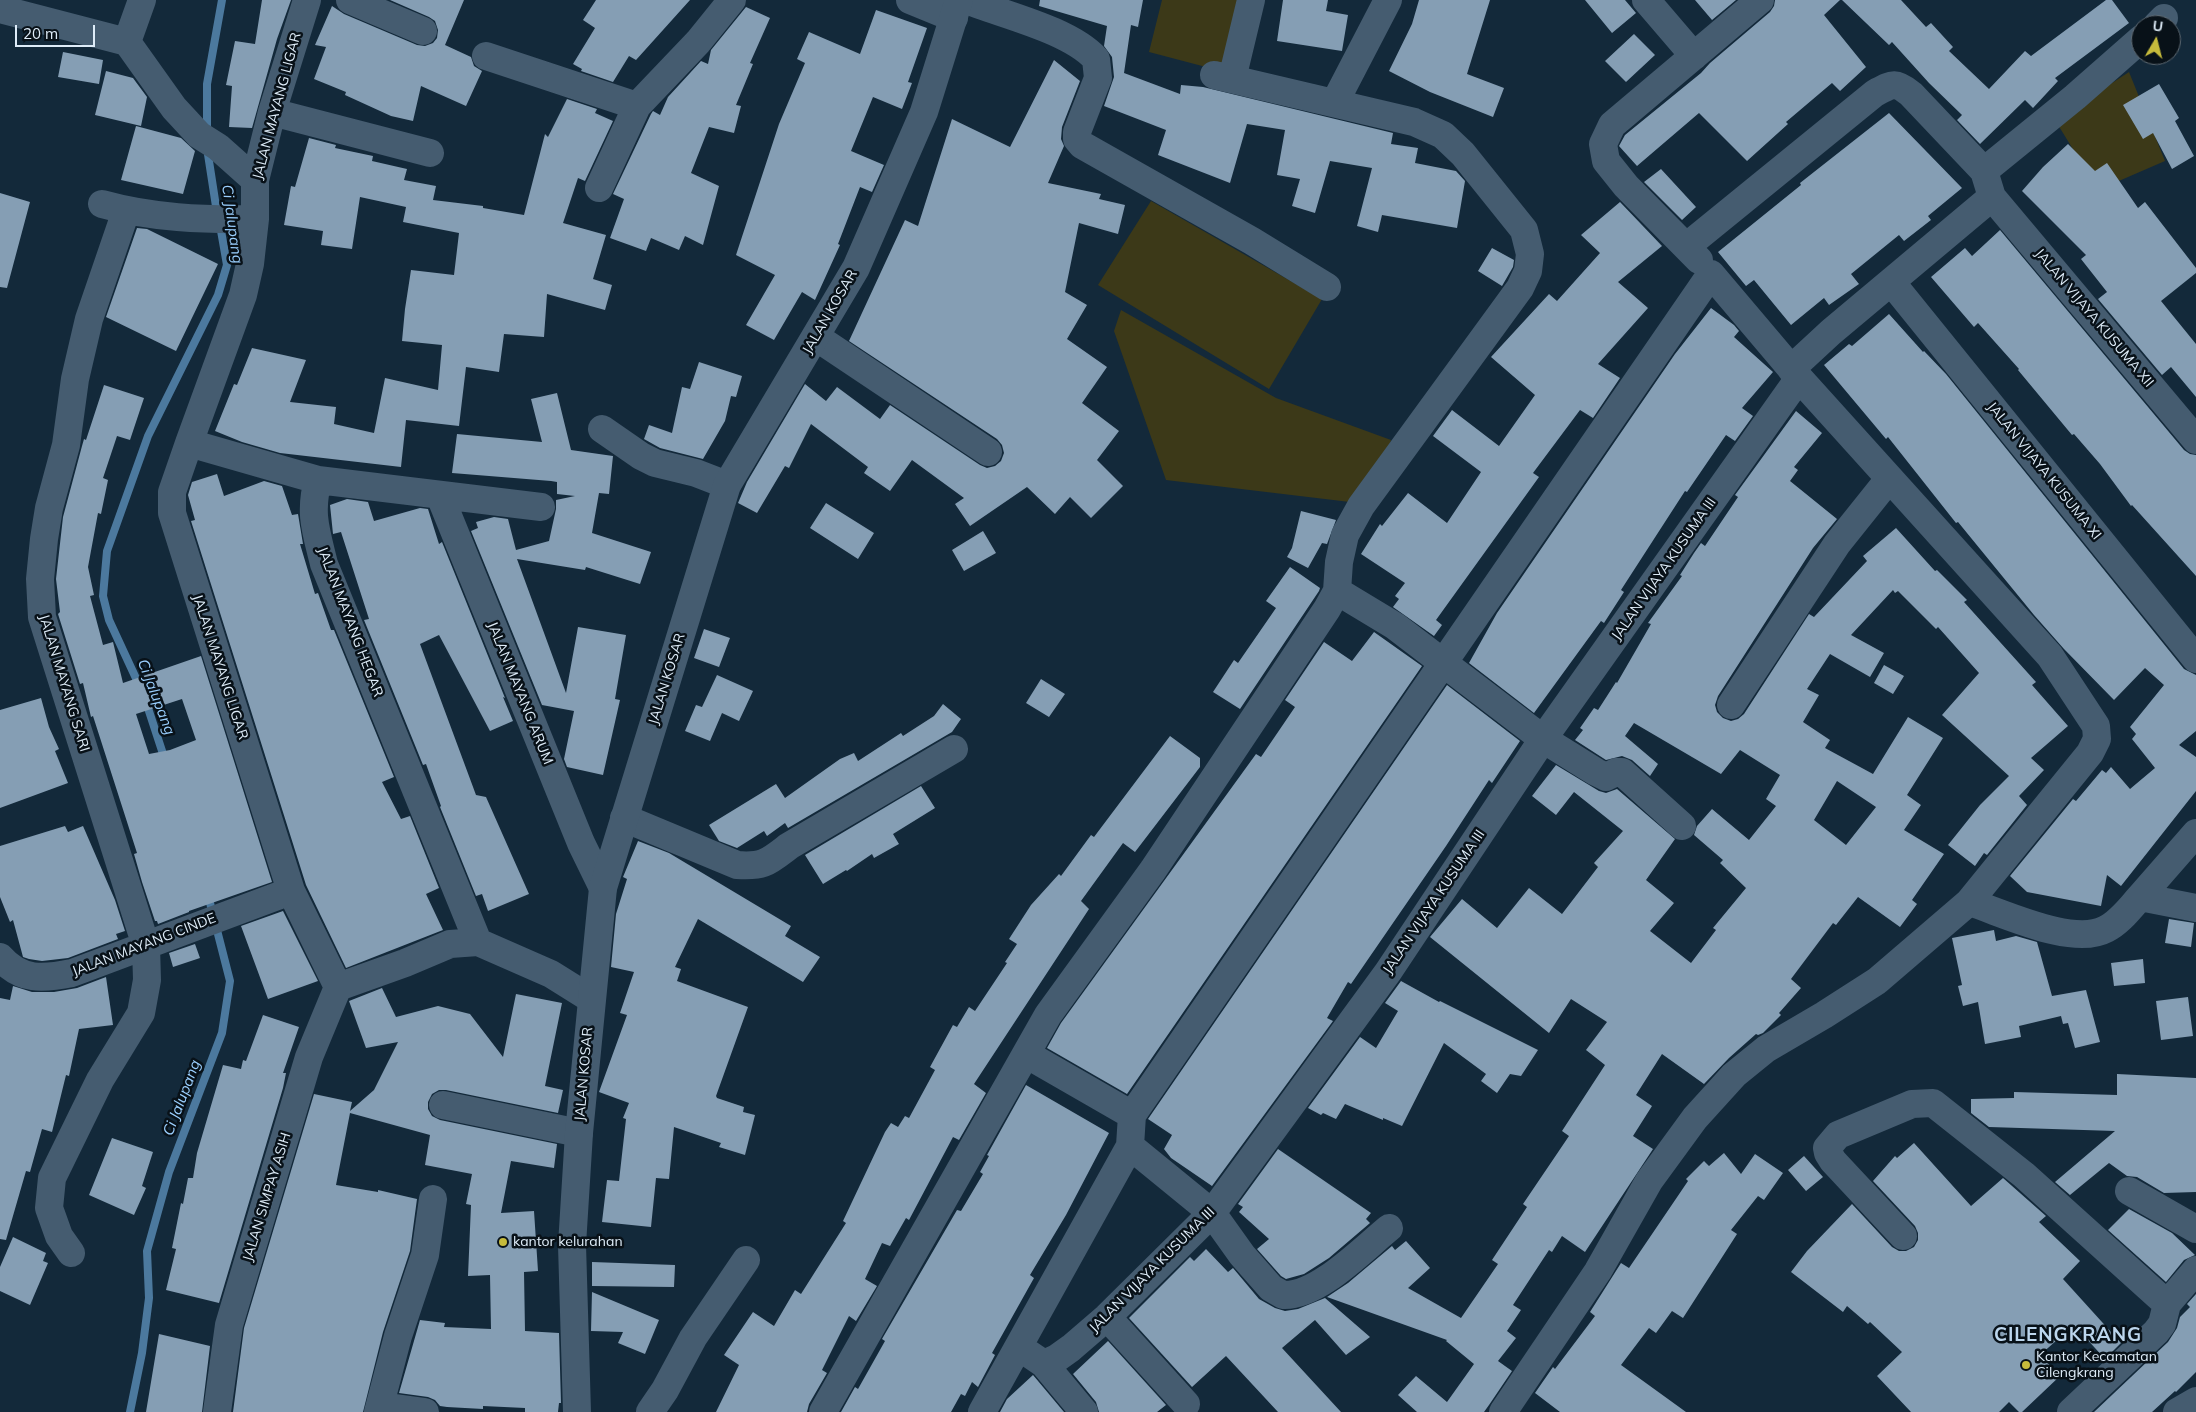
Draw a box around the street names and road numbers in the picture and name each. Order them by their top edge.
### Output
street label: JALAN MAYANG LIGAR [249,31,305,181]
street label: JALAN VIJAYA KUSUMA XII [2031,245,2157,391]
street label: JALAN KOSAR [799,267,861,357]
street label: JALAN VIJAYA KUSUMA XI [1983,399,2105,543]
street label: JALAN VIJAYA KUSUMA III [1608,494,1720,644]
street label: JALAN MAYANG HEGAR [314,545,386,699]
street label: JALAN MAYANG LIGAR [189,592,251,742]
street label: JALAN MAYANG SARI [35,612,93,754]
street label: JALAN MAYANG ARUM [484,619,556,767]
street label: JALAN KOSAR [645,631,689,727]
street label: JALAN VIJAYA KUSUMA III [1379,827,1489,977]
street label: JALAN MAYANG CINDE [70,910,218,980]
street label: JALAN KOSAR [572,1026,596,1122]
street label: JALAN SIMPAY ASIH [239,1131,295,1263]
street label: JALAN VIJAYA KUSUMA III [1086,1204,1218,1336]

